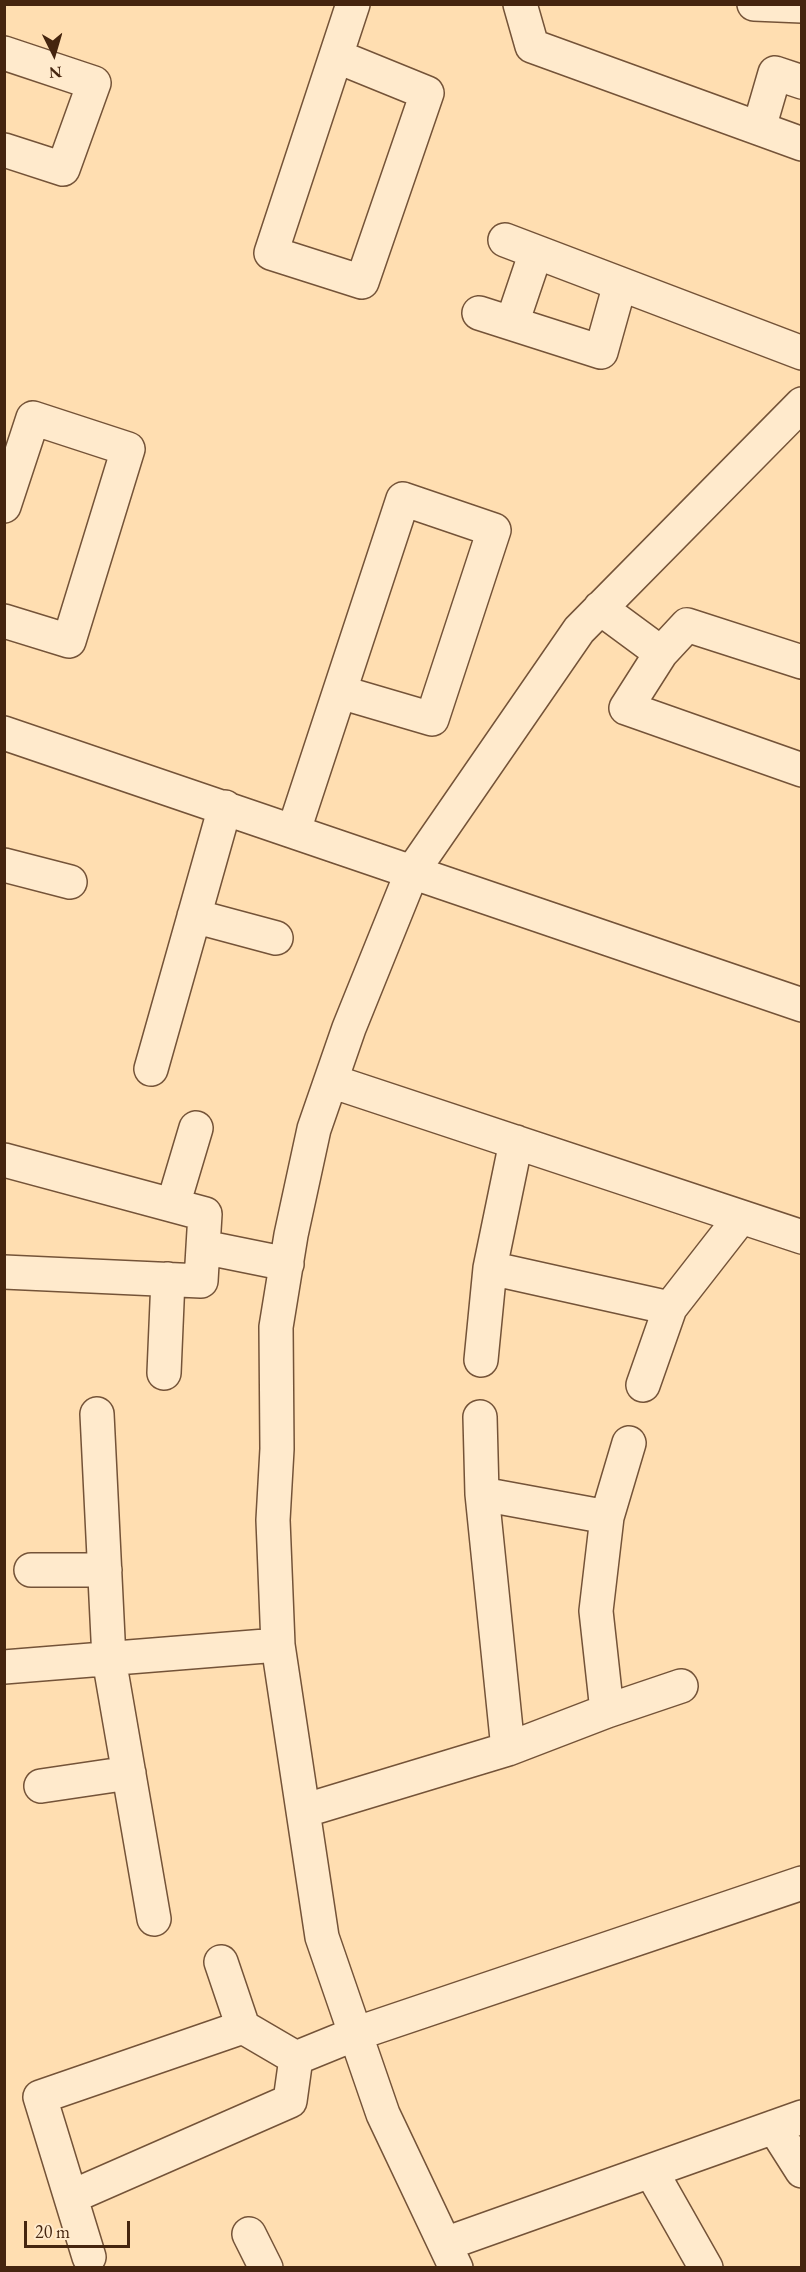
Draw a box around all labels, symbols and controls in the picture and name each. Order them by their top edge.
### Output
north arrow [24,24,84,84]
text: N [48,61,63,83]
scale bar [27,2209,134,2247]
text: 20 m [35,2220,70,2243]

